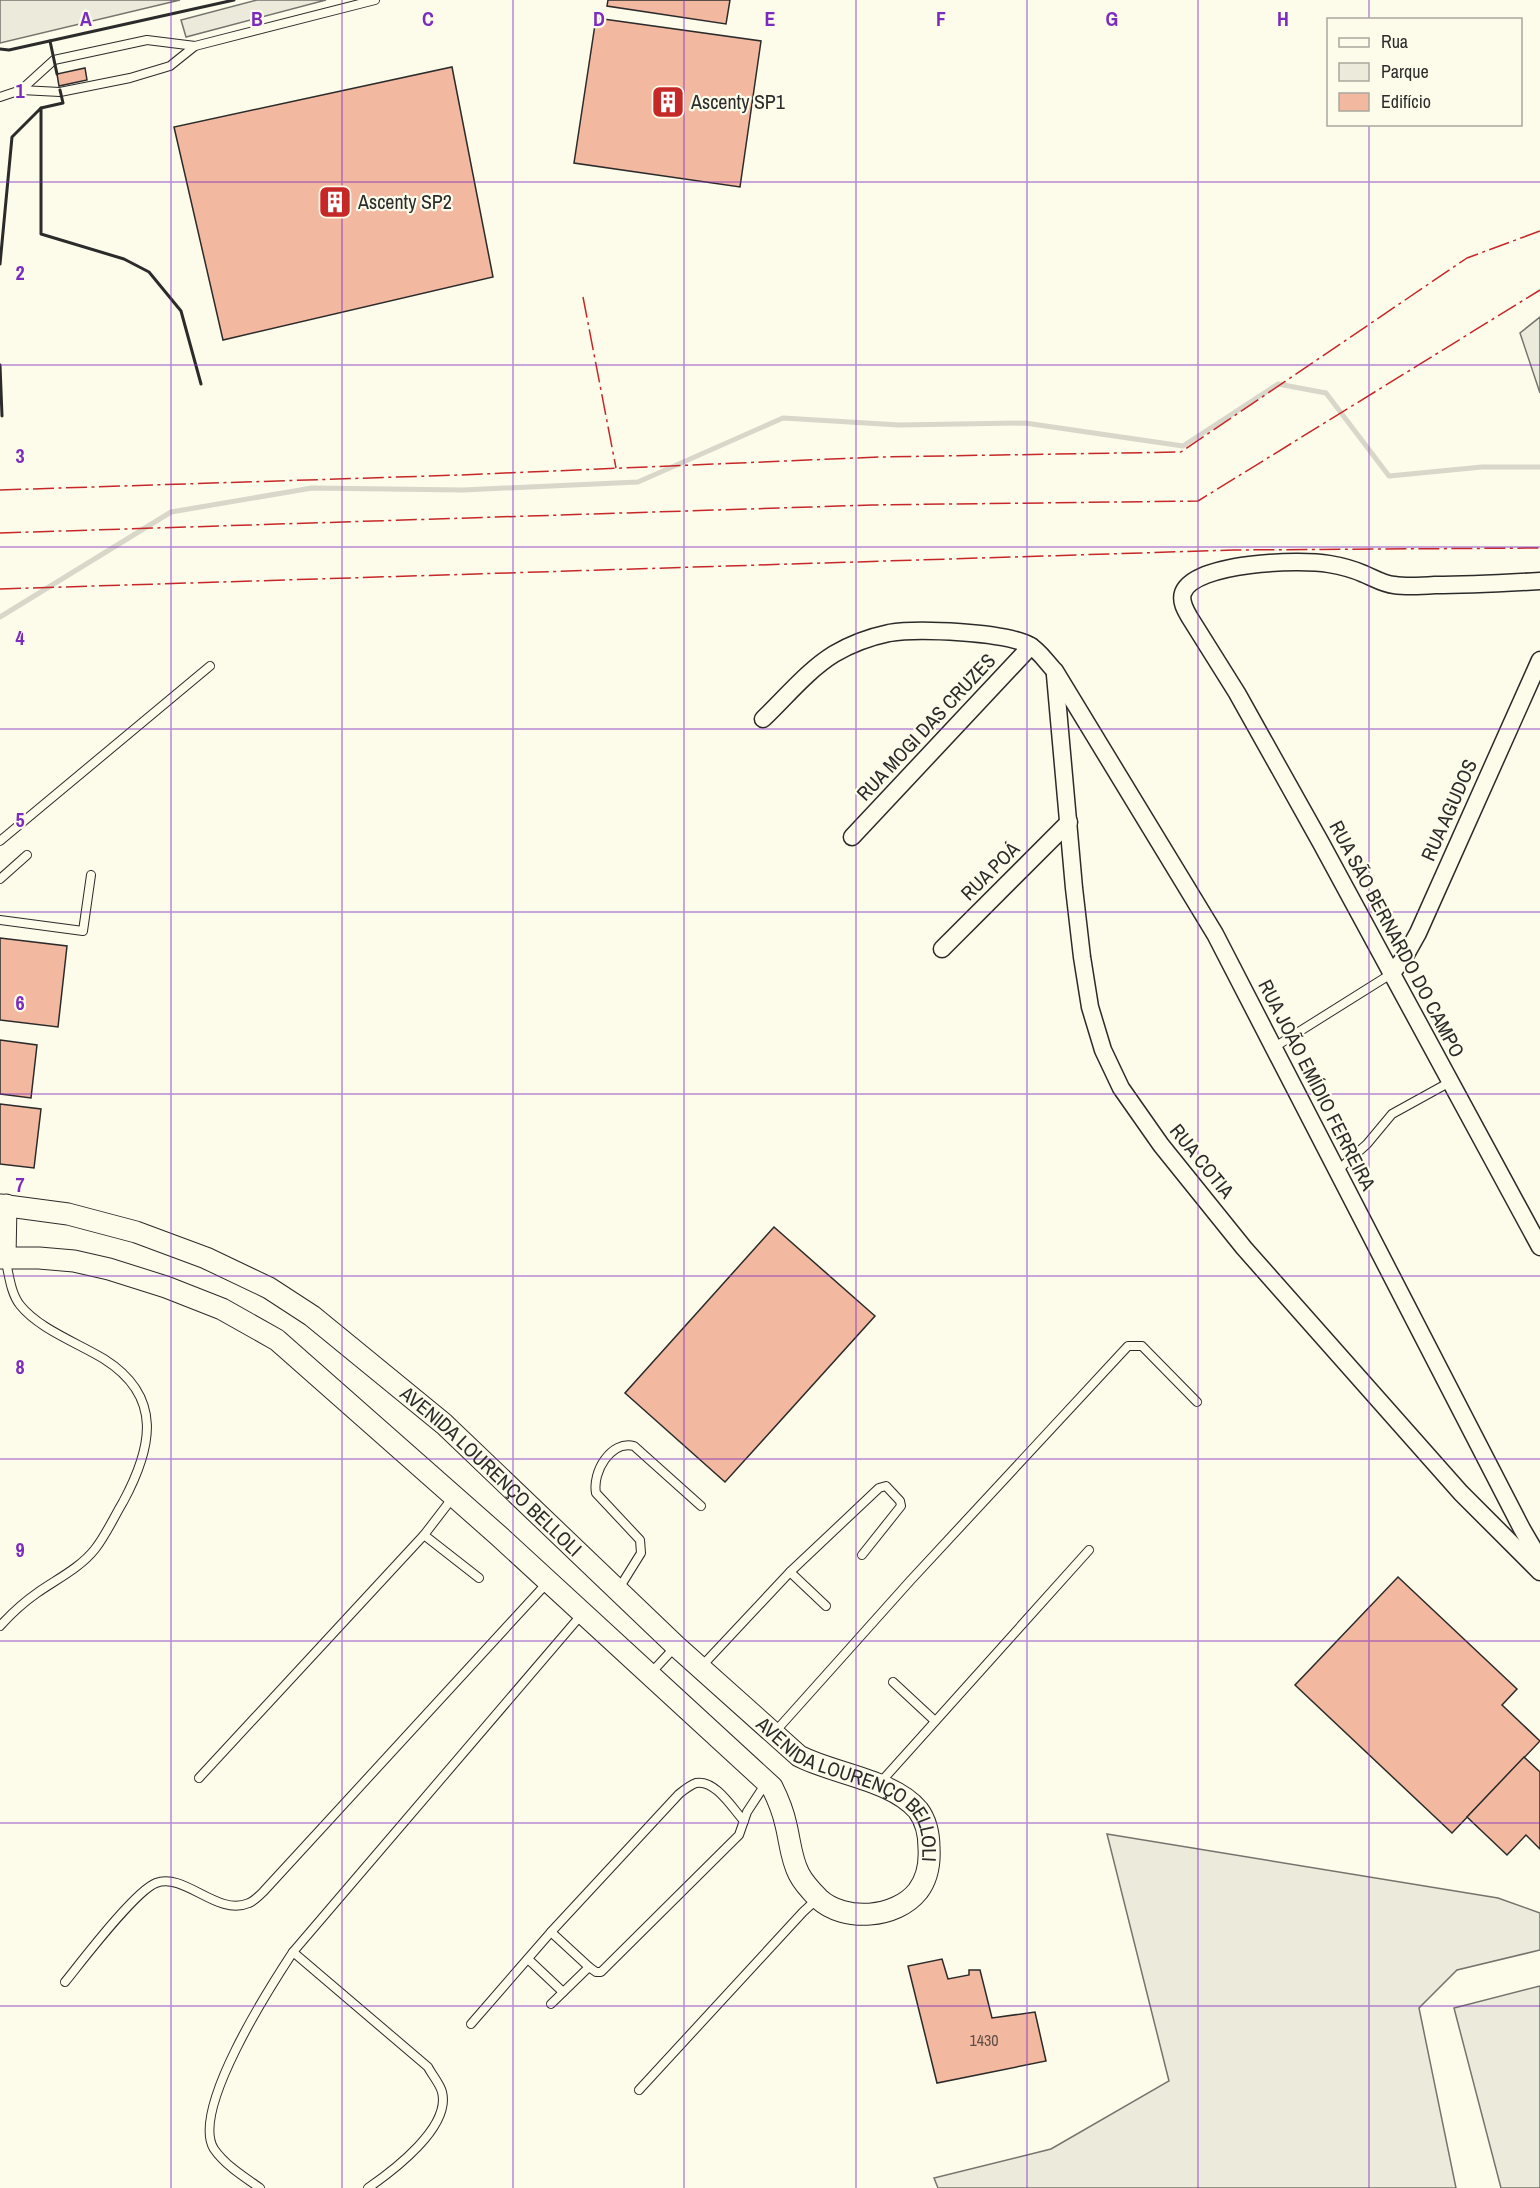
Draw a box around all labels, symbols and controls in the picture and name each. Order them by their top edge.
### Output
text: A [80,5,92,32]
text: B [251,5,263,32]
text: C [422,5,434,32]
text: D [593,5,605,32]
text: E [765,5,776,32]
text: F [936,5,946,32]
text: G [1106,5,1118,32]
text: H [1277,5,1289,32]
legend [1327,18,1522,126]
text: Rua [1381,29,1408,54]
text: Parque [1381,59,1429,84]
text: 1 [15,77,25,104]
building icon: Ascenty SP1 [650,84,686,120]
place label: Ascenty SP1 [690,88,785,115]
text: Edifício [1381,89,1431,114]
building icon: Ascenty SP2 [317,184,353,220]
place label: Ascenty SP2 [357,188,452,215]
text: 2 [15,259,25,286]
text: 3 [15,442,25,469]
text: 4 [15,624,25,651]
street label: RUA MOGI DAS CRUZES [850,647,1001,806]
street label: RUA AGUDOS [1414,755,1483,865]
text: 5 [15,806,25,833]
street label: RUA SÃO BERNARDO DO CAMPO [1323,816,1471,1062]
street label: RUA POÁ [954,835,1025,906]
street label: RUA JOÃO EMÍDIO FERREIRA [1252,975,1382,1195]
text: 6 [15,989,25,1016]
street label: RUA COTIA [1164,1118,1241,1204]
text: 7 [15,1171,25,1198]
text: 8 [15,1353,25,1380]
street label: AVENIDA LOURENÇO BELLOLI [394,1379,588,1562]
text: 9 [15,1536,25,1563]
street label: AVENIDA LOURENÇO BELLOLI [750,1710,943,1863]
house number: 1430 [969,2029,999,2051]

